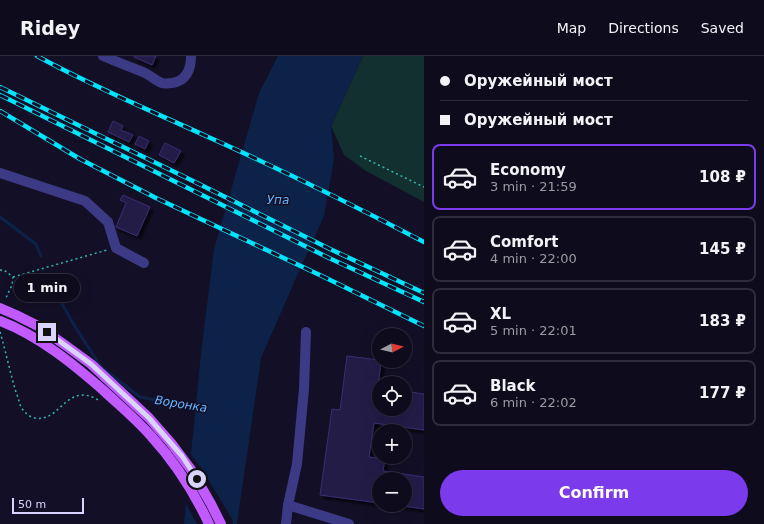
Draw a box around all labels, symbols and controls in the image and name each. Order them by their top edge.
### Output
text: Ridey [20,17,80,39]
text: Map [557,20,586,36]
text: Directions [608,20,679,36]
text: Saved [701,20,744,36]
text: Оружейный мост [464,72,613,90]
text: Оружейный мост [464,111,613,129]
icon: car [442,159,478,195]
text: Economy [490,161,566,179]
text: 108 ₽ [699,168,746,186]
text: 3 min · 21:59 [490,179,577,194]
water label: Упа [267,193,289,207]
icon: car [442,231,478,267]
text: Comfort [490,233,558,251]
text: 145 ₽ [699,240,746,258]
text: 4 min · 22:00 [490,251,577,266]
callout: 1 min [14,274,80,302]
text: 1 min [27,280,67,295]
icon: car [442,303,478,339]
text: XL [490,305,511,323]
text: 183 ₽ [699,312,746,330]
route end [38,323,56,341]
text: 5 min · 22:01 [490,323,577,338]
north arrow [372,328,412,368]
map controls [372,328,412,512]
icon: car [442,375,478,411]
button: locate [372,376,412,416]
text: Black [490,377,536,395]
text: 177 ₽ [699,384,746,402]
water label: Воронка [154,393,208,415]
text: 6 min · 22:02 [490,395,577,410]
button: + [372,424,412,464]
route start [188,470,206,488]
button: Confirm [440,470,748,516]
button: − [372,472,412,512]
scale bar [12,496,84,515]
text: 50 m [18,498,46,511]

